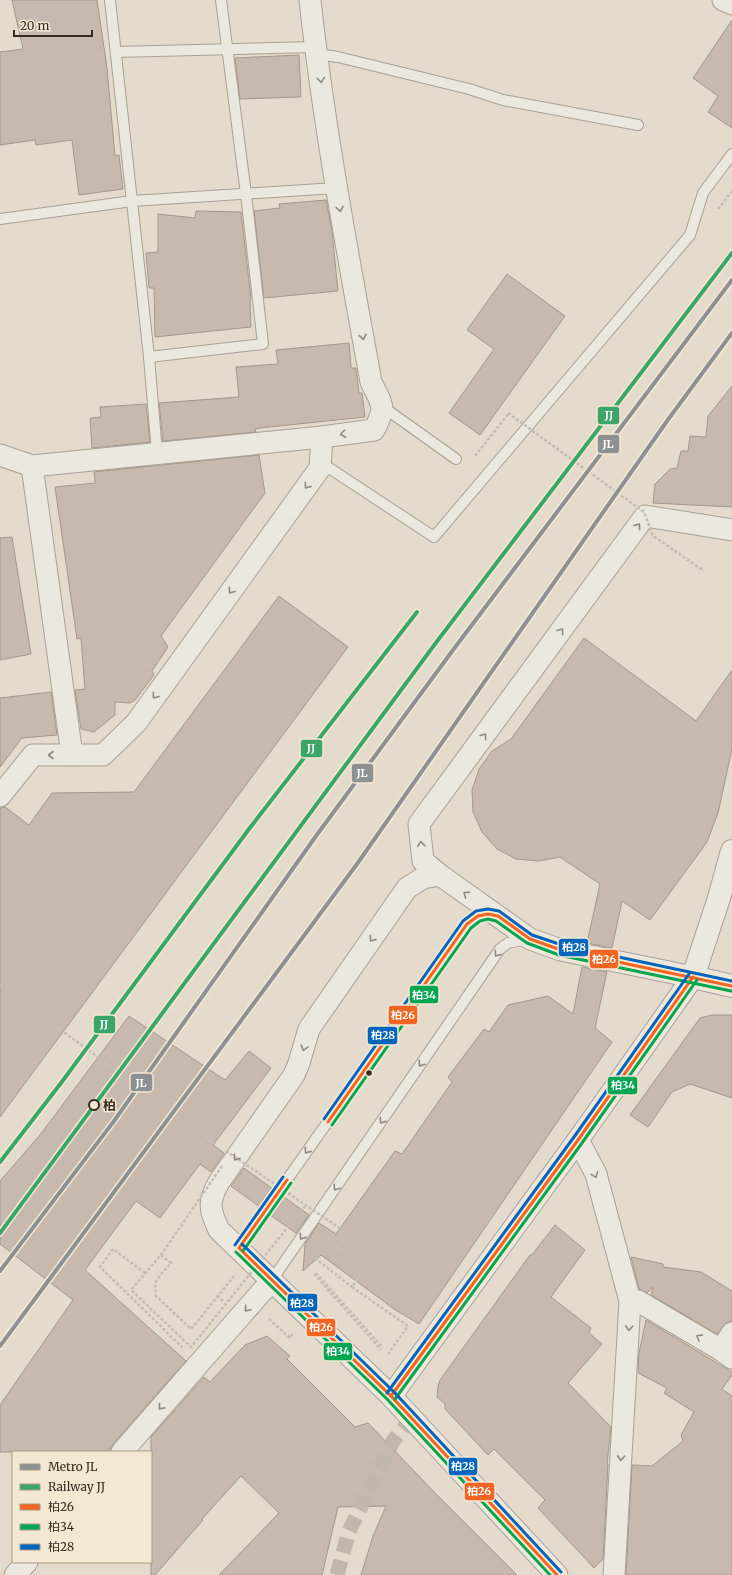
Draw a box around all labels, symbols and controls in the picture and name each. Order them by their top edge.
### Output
scale bar [14,12,92,38]
text: 20 m [20,18,49,33]
one-way arrow [316,77,325,83]
one-way arrow [335,206,344,212]
one-way arrow [358,334,367,340]
line badge: JJ [597,406,620,425]
text: JJ [604,408,613,422]
one-way arrow [340,429,346,438]
line badge: JL [597,434,620,454]
text: JL [601,437,614,451]
one-way arrow [305,481,312,488]
one-way arrow [633,523,640,530]
one-way arrow [228,587,236,594]
one-way arrow [556,628,563,635]
one-way arrow [153,692,160,699]
one-way arrow [479,733,486,740]
line badge: JJ [300,739,323,758]
text: JJ [306,741,315,755]
one-way arrow [48,751,54,759]
line badge: JL [351,763,374,783]
text: JL [355,766,368,780]
one-way arrow [417,841,426,847]
one-way arrow [464,892,471,899]
one-way arrow [370,934,377,941]
line badge: 柏28 [558,938,589,957]
text: 柏28 [562,940,586,954]
line badge: 柏26 [589,949,619,969]
one-way arrow [494,950,501,957]
text: 柏26 [592,952,616,966]
line badge: 柏34 [409,985,439,1004]
text: 柏34 [412,988,436,1002]
line badge: 柏26 [388,1005,418,1025]
text: 柏26 [391,1008,415,1022]
line badge: JJ [93,1015,116,1034]
text: JJ [99,1017,108,1031]
line badge: 柏28 [367,1026,398,1045]
text: 柏28 [371,1028,395,1042]
one-way arrow [300,1045,308,1052]
one-way arrow [419,1059,426,1066]
unlabelled marker [364,1068,374,1078]
line badge: JL [130,1073,153,1092]
text: JL [134,1076,147,1090]
line badge: 柏34 [607,1076,638,1095]
text: 柏34 [611,1078,635,1092]
place label: 柏 [103,1097,116,1114]
marker: 柏 [88,1099,100,1111]
one-way arrow [379,1117,387,1124]
one-way arrow [305,1147,312,1154]
one-way arrow [233,1154,241,1161]
one-way arrow [591,1172,599,1179]
one-way arrow [333,1184,341,1191]
one-way arrow [299,1233,307,1240]
line badge: 柏28 [287,1293,318,1312]
text: 柏28 [290,1296,314,1310]
one-way arrow [244,1305,251,1312]
line badge: 柏26 [306,1318,336,1337]
text: 柏26 [309,1320,333,1334]
one-way arrow [624,1325,633,1331]
one-way arrow [696,1335,703,1342]
line badge: 柏34 [323,1342,353,1361]
text: 柏34 [326,1344,350,1358]
one-way arrow [159,1403,166,1410]
legend [12,1451,152,1563]
one-way arrow [617,1455,625,1461]
line badge: 柏28 [448,1457,478,1476]
text: Metro JL [48,1459,98,1474]
text: 柏28 [451,1459,475,1473]
text: Railway JJ [48,1479,106,1494]
line badge: 柏26 [464,1482,495,1501]
text: 柏26 [467,1484,491,1498]
text: 柏26 [48,1499,74,1514]
text: 柏34 [48,1519,75,1534]
text: 柏28 [48,1539,74,1554]

